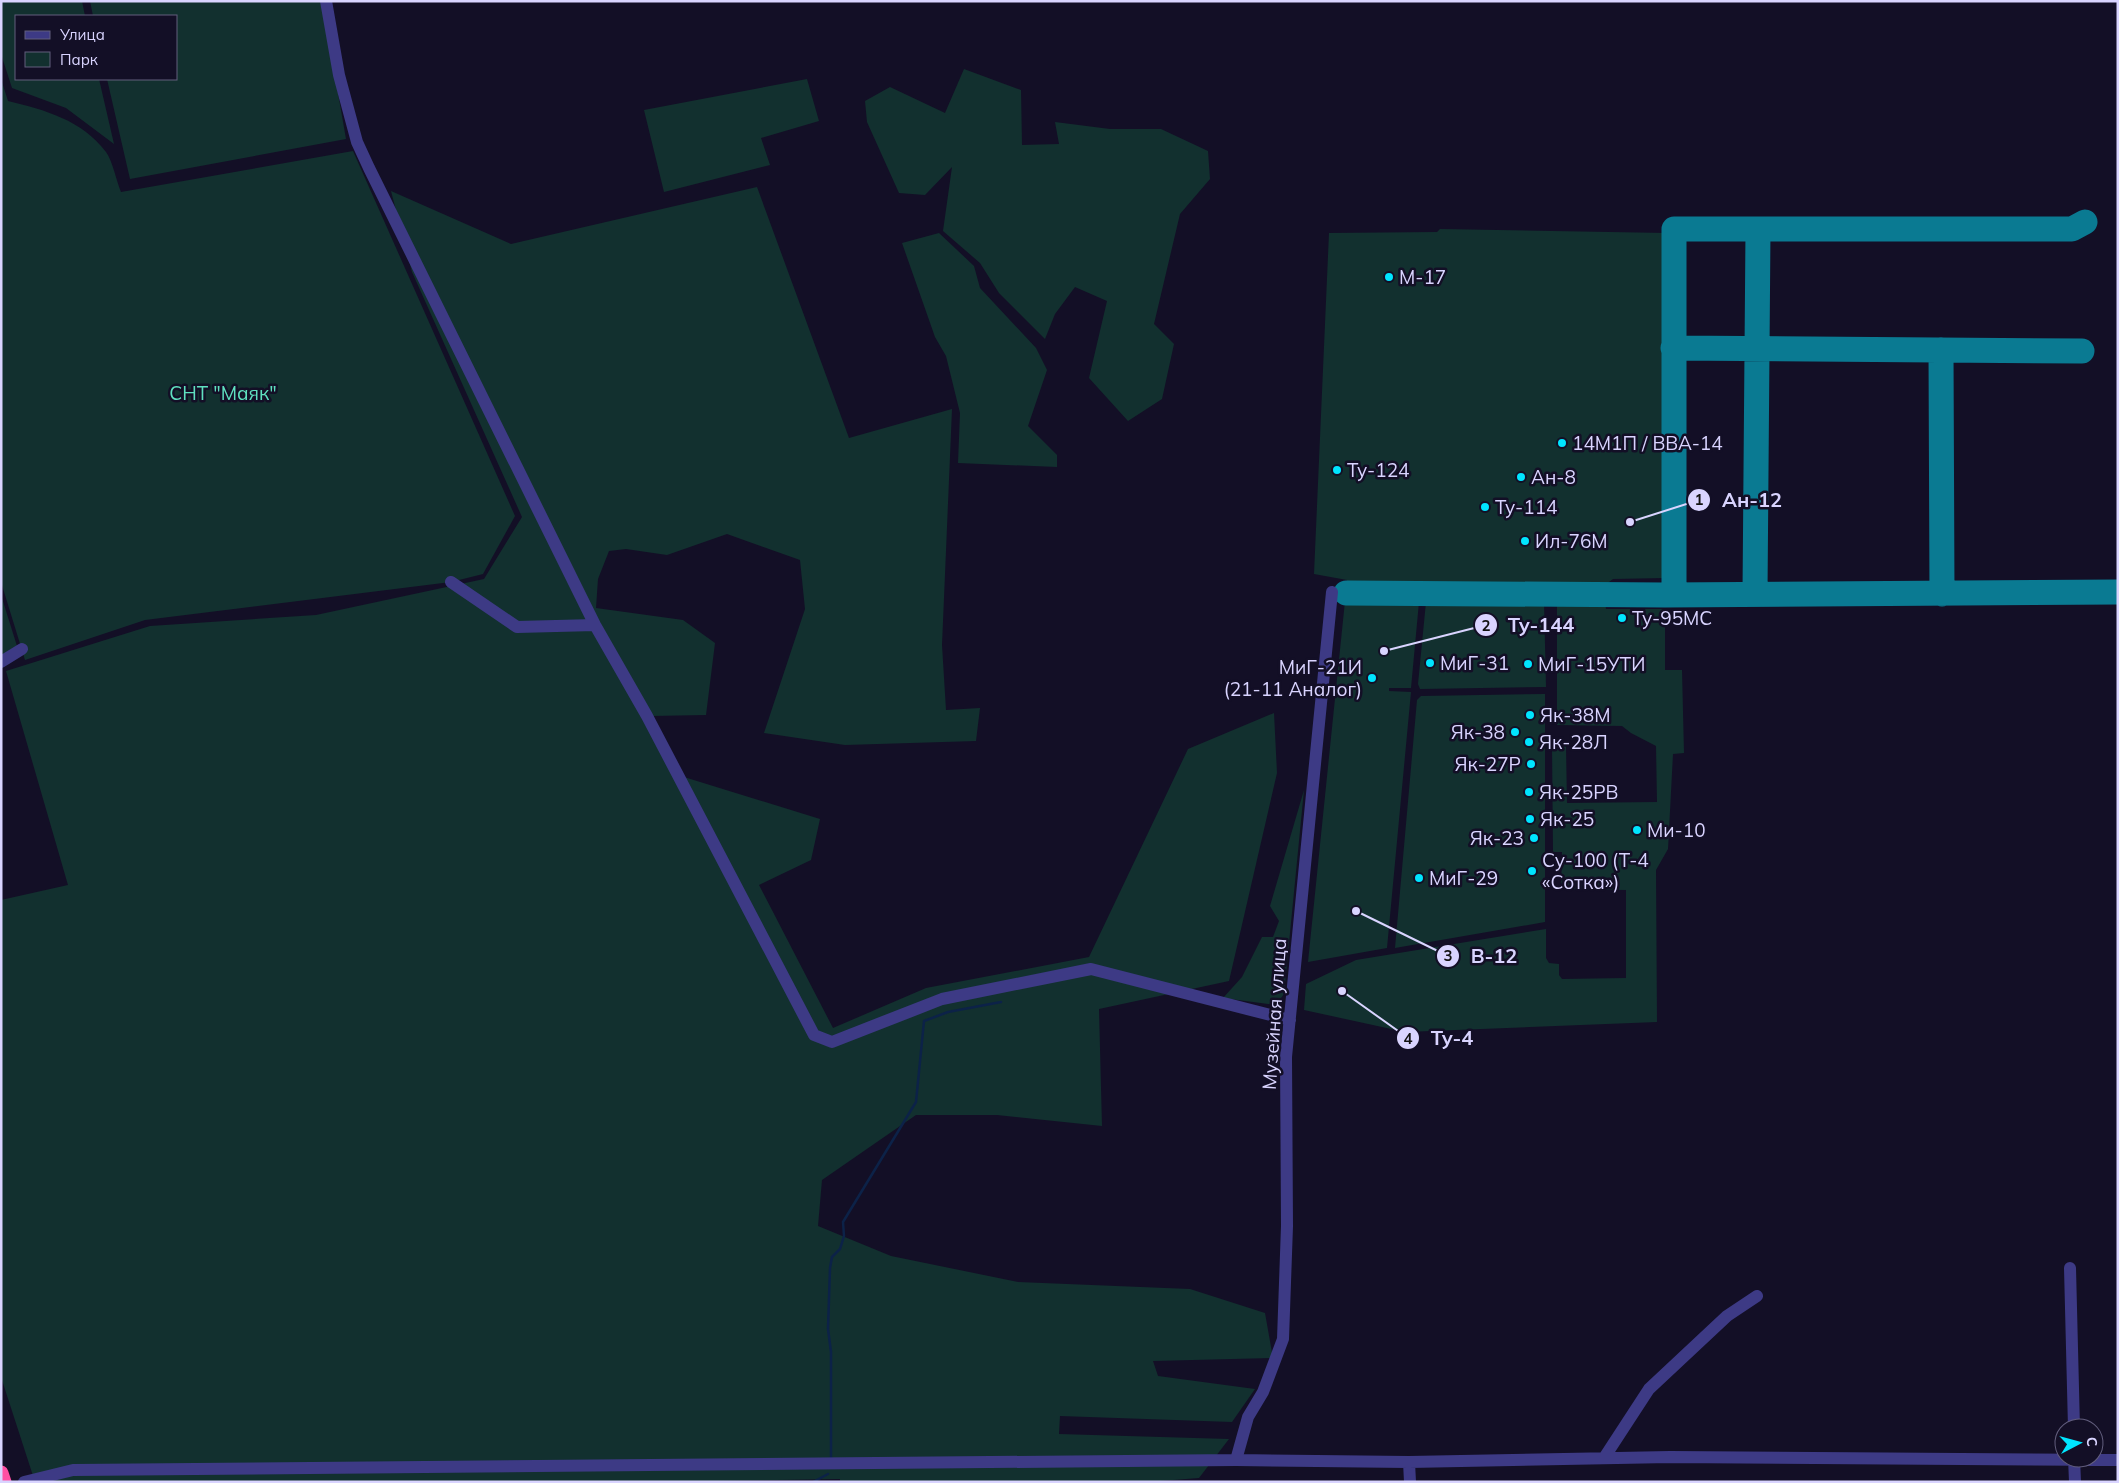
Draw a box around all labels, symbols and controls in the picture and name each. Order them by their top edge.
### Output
legend [15,15,178,80]
text: Улица [59,25,105,44]
text: Парк [60,50,99,69]
place label: М-17 [1399,265,1446,289]
marker: М-17 [1383,271,1395,283]
park label: СНТ "Маяк" [169,381,277,405]
place label: 14М1П / ВВА-14 [1572,431,1723,455]
marker: 14М1П / ВВА-14 [1556,437,1568,449]
place label: Ту-124 [1347,458,1409,482]
marker: Ту-124 [1331,464,1343,476]
place label: Ан-8 [1531,465,1576,489]
marker: Ан-8 [1515,471,1527,483]
callout: Ан-12 [1687,482,1792,517]
text: Ан-12 [1722,487,1782,512]
text: 1 [1694,490,1704,509]
place label: Ту-114 [1495,495,1557,519]
marker: Ту-114 [1479,501,1491,513]
place label: Ил-76М [1535,529,1608,553]
marker: Ил-76М [1519,535,1531,547]
place label: Ту-95МС [1632,606,1712,630]
callout: Ту-144 [1473,608,1585,643]
text: Ту-144 [1508,612,1574,637]
marker: Ту-95МС [1616,612,1628,624]
text: 2 [1481,616,1491,635]
place label: МиГ-31 [1440,651,1509,675]
place label: МиГ-15УТИ [1538,652,1645,676]
place label: МиГ-21И (21-11 Аналог) [1224,655,1362,701]
marker: МиГ-31 [1424,657,1436,669]
marker: МиГ-15УТИ [1522,658,1534,670]
marker: МиГ-21И (21-11 Аналог) [1366,672,1378,684]
place label: Як-38М [1540,703,1611,727]
marker: Як-38М [1524,709,1536,721]
place label: Як-38 [1451,720,1505,744]
marker: Як-38 [1509,726,1521,738]
place label: Як-28Л [1539,730,1608,754]
marker: Як-28Л [1523,736,1535,748]
place label: Як-27Р [1454,752,1521,776]
marker: Як-27Р [1525,758,1537,770]
place label: Як-25РВ [1539,780,1619,804]
marker: Як-25РВ [1523,786,1535,798]
place label: Як-25 [1540,807,1594,831]
marker: Як-25 [1524,813,1536,825]
place label: Ми-10 [1647,818,1706,842]
marker: Ми-10 [1631,824,1643,836]
place label: Як-23 [1470,826,1524,850]
marker: Як-23 [1528,832,1540,844]
place label: Су-100 (Т-4 «Сотка») [1542,848,1649,894]
marker: Су-100 (Т-4 «Сотка») [1526,865,1538,877]
place label: МиГ-29 [1429,866,1498,890]
marker: МиГ-29 [1413,872,1425,884]
street label: Музейная улица [1257,937,1291,1091]
callout: В-12 [1435,939,1527,974]
text: В-12 [1471,943,1517,968]
text: 3 [1443,946,1453,965]
callout: Ту-4 [1396,1021,1483,1056]
text: Ту-4 [1431,1025,1473,1050]
text: 4 [1403,1029,1413,1048]
north arrow [2054,1418,2104,1468]
text: С [2082,1436,2101,1447]

